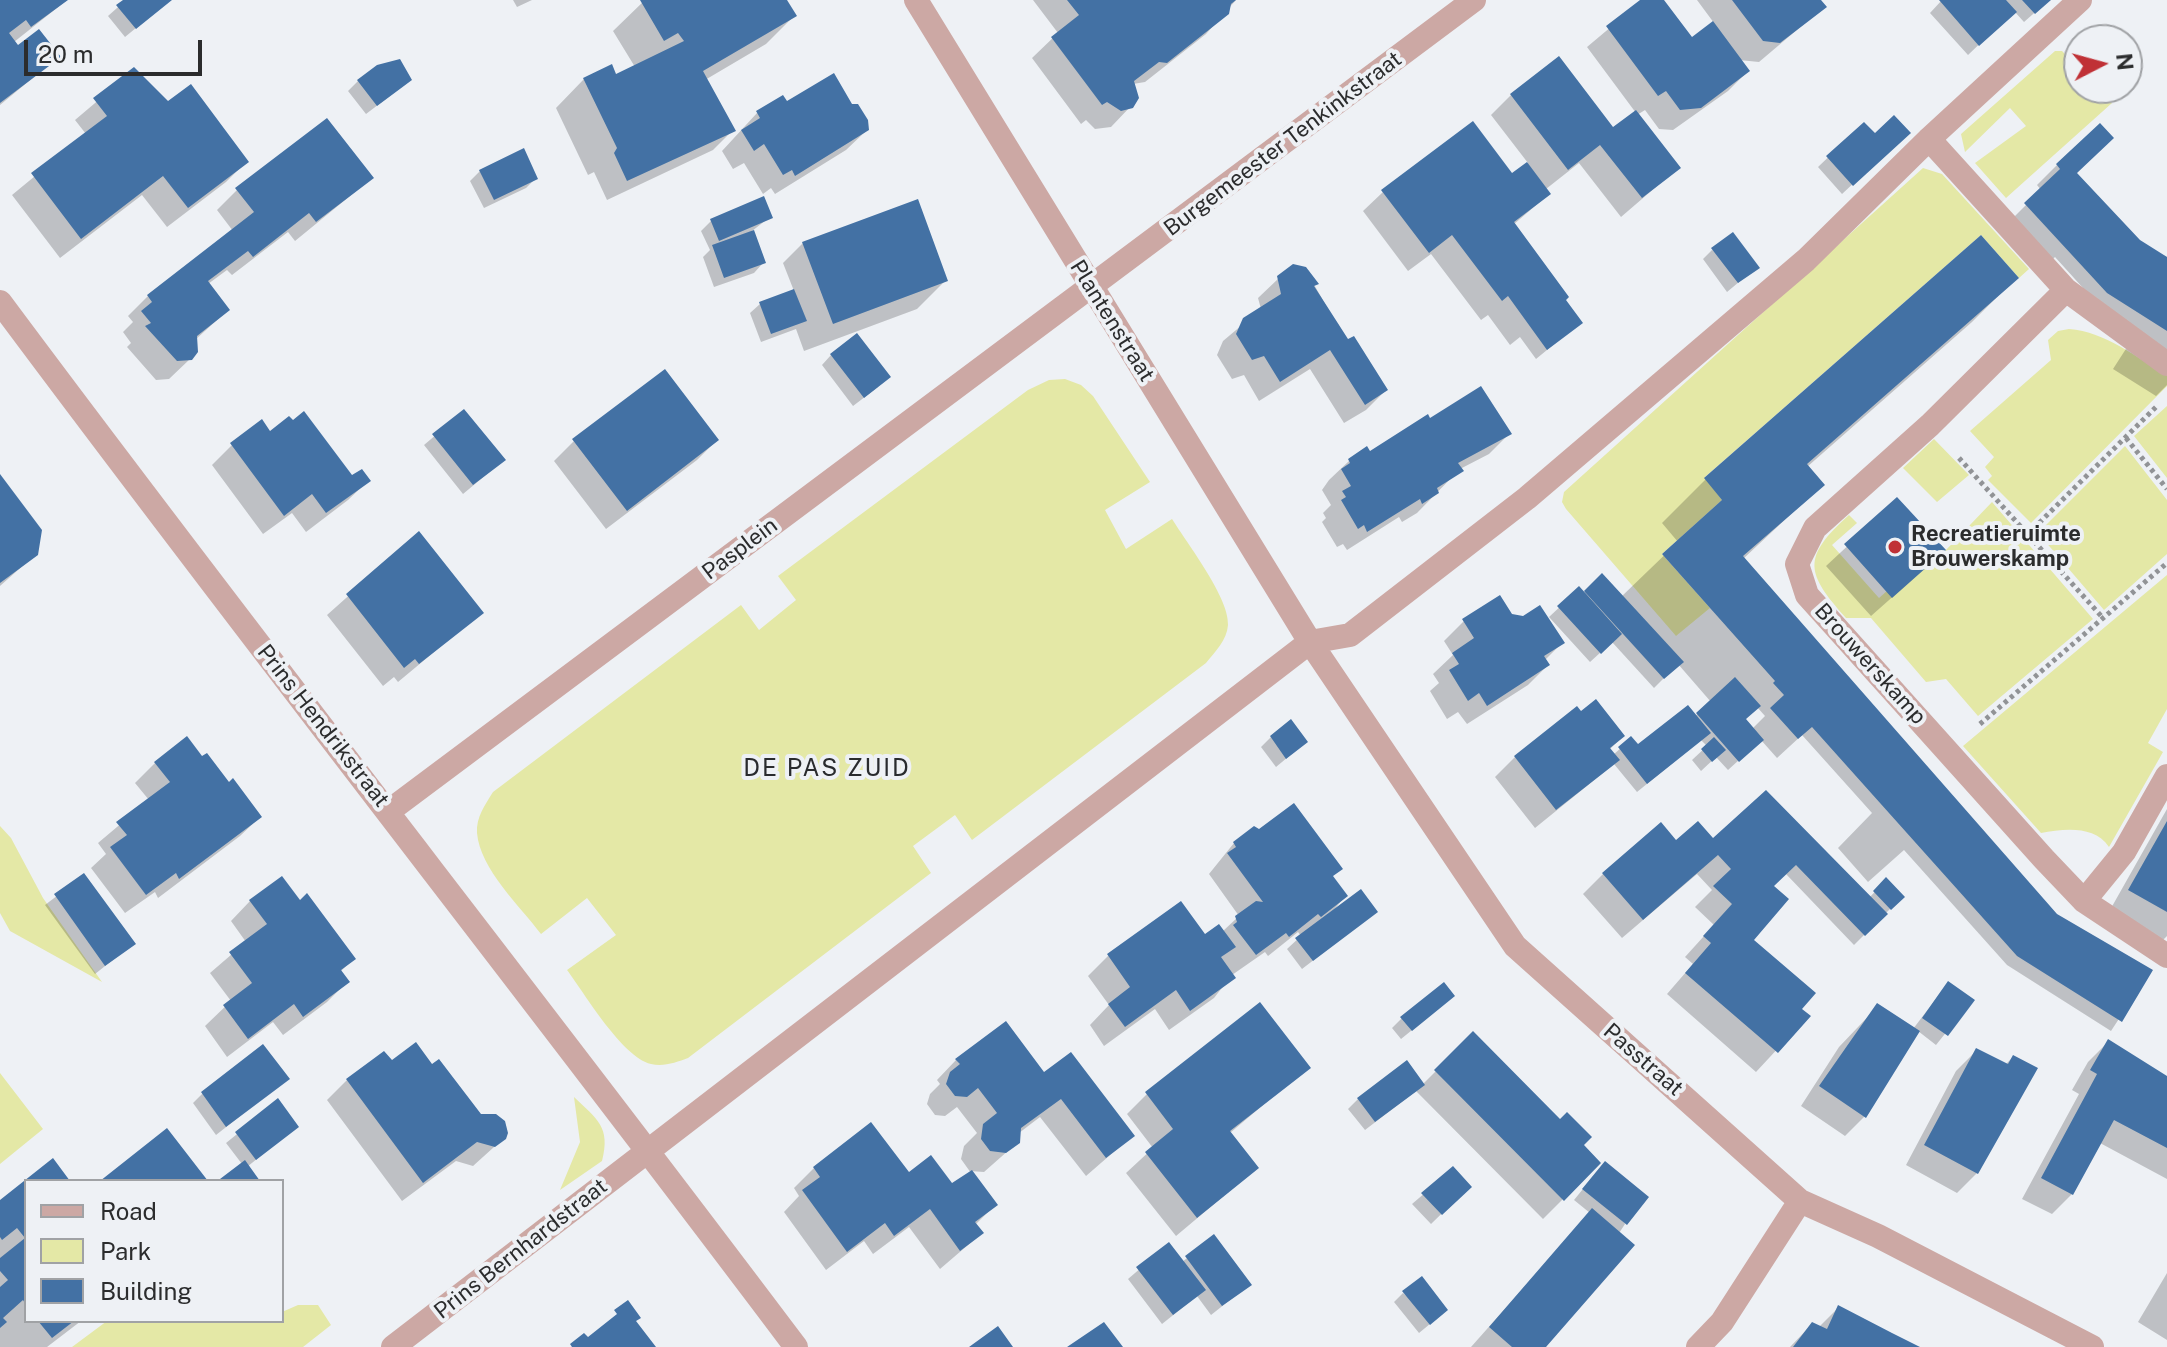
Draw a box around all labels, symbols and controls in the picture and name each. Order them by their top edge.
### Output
scale bar [28,24,206,74]
north arrow [2063,24,2143,104]
text: 20 m [38,40,94,68]
street label: Burgemeester Tenkinkstraat [1159,46,1407,242]
text: N [2111,52,2139,72]
street label: Plantenstraat [1064,255,1160,387]
street label: Pasplein [697,512,783,586]
place label: Recreatieruimte Brouwerskamp [1911,521,2081,572]
marker: Recreatieruimte Brouwerskamp [1886,538,1904,556]
street label: Brouwerskamp [1809,598,1931,730]
street label: Prins Hendrikstraat [251,640,395,812]
district label: DE PAS ZUID [743,755,911,783]
street label: Passtraat [1598,1018,1688,1102]
street label: Prins Bernhardstraat [429,1173,613,1325]
legend [24,1179,284,1323]
text: Road [100,1197,157,1225]
text: Park [100,1237,151,1265]
text: Building [100,1277,192,1305]

